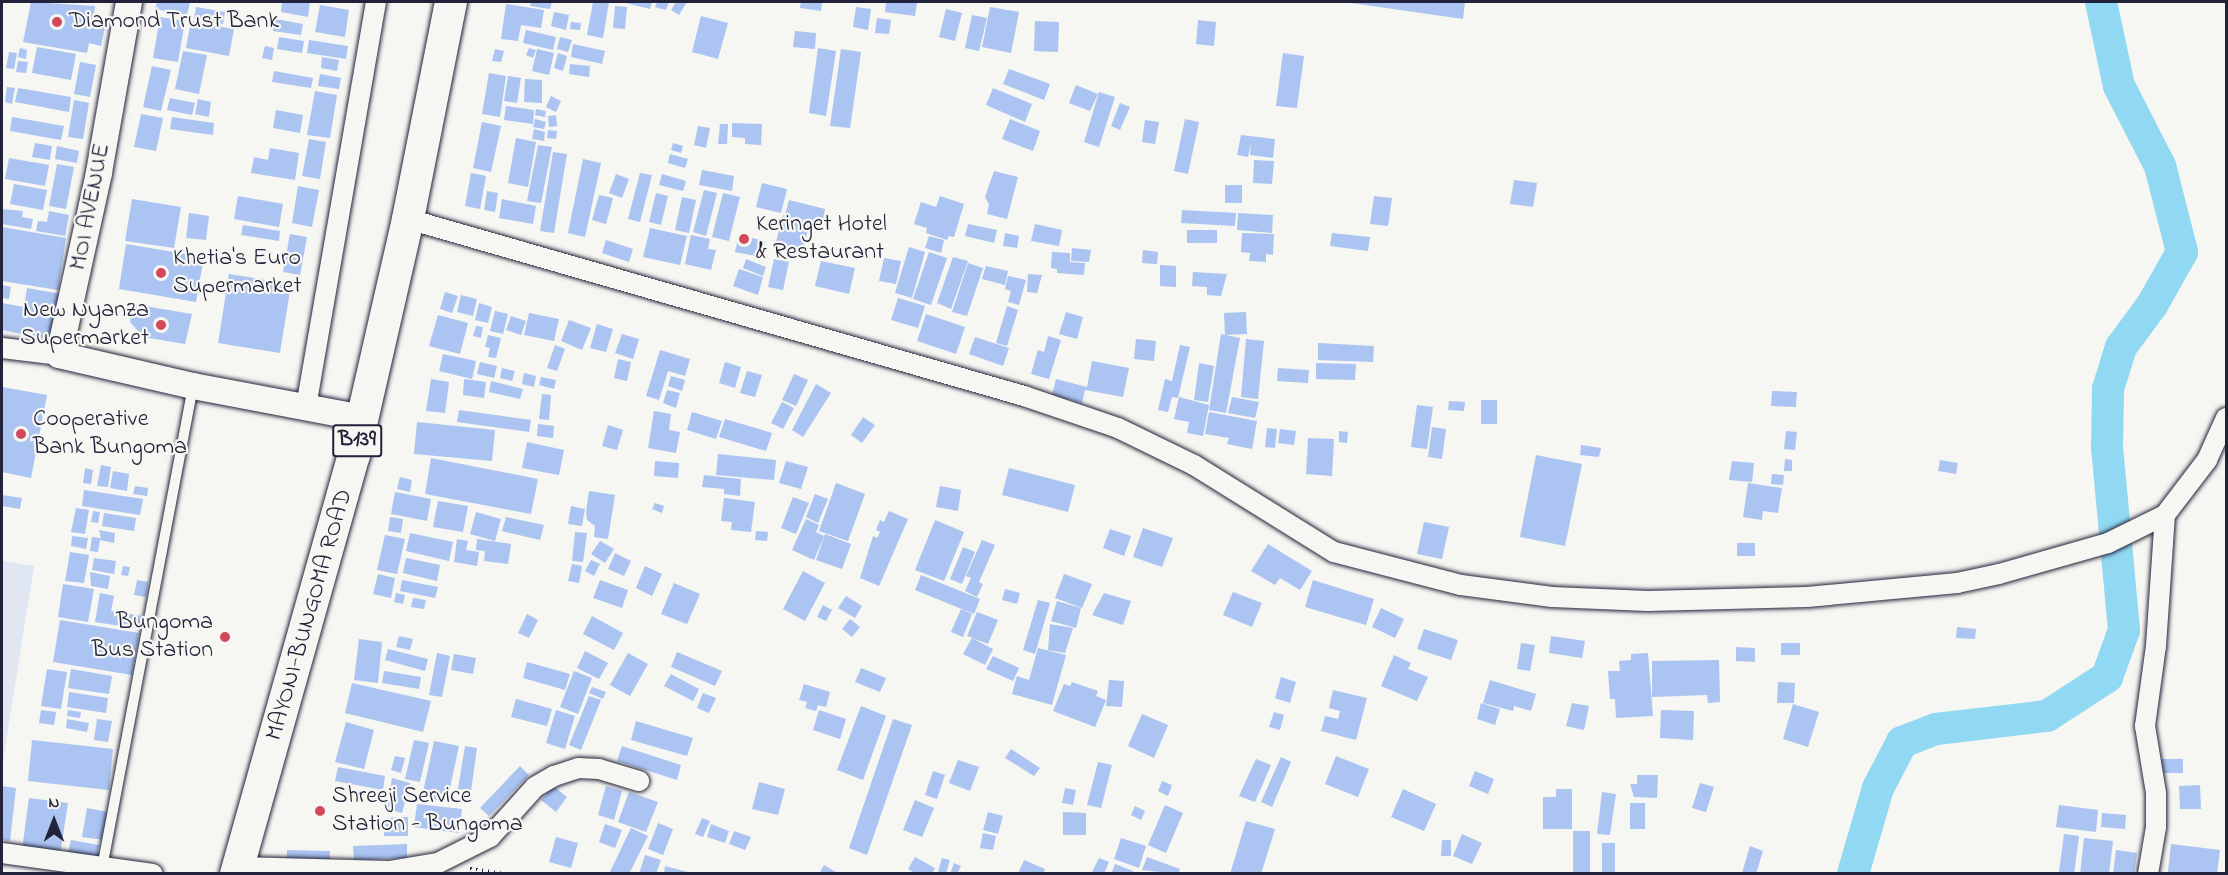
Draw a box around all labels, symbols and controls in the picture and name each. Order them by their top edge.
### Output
place label: Diamond Trust Bank [69,8,279,36]
marker: Diamond Trust Bank [50,15,64,29]
street label: MOI AVENUE [65,141,117,273]
place label: Keringet Hotel & Restaurant [756,211,887,267]
marker: Keringet Hotel & Restaurant [737,232,751,246]
place label: Khetia's Euro Supermarket [173,245,302,301]
marker: Khetia's Euro Supermarket [154,266,168,280]
place label: New Nyanza Supermarket [20,297,149,353]
marker: New Nyanza Supermarket [154,318,168,332]
place label: Cooperative Bank Bungoma [33,406,187,462]
road number: B139 [332,422,382,460]
marker: Cooperative Bank Bungoma [14,427,28,441]
street label: MAYONI-BUNGOMA ROAD [260,486,360,744]
place label: Bungoma Bus Station [92,609,213,665]
marker: Bungoma Bus Station [218,630,232,644]
place label: Shreeji Service Station - Bungoma [332,783,523,839]
north arrow [24,791,84,851]
text: N [49,791,59,815]
marker: Shreeji Service Station - Bungoma [313,804,327,818]

